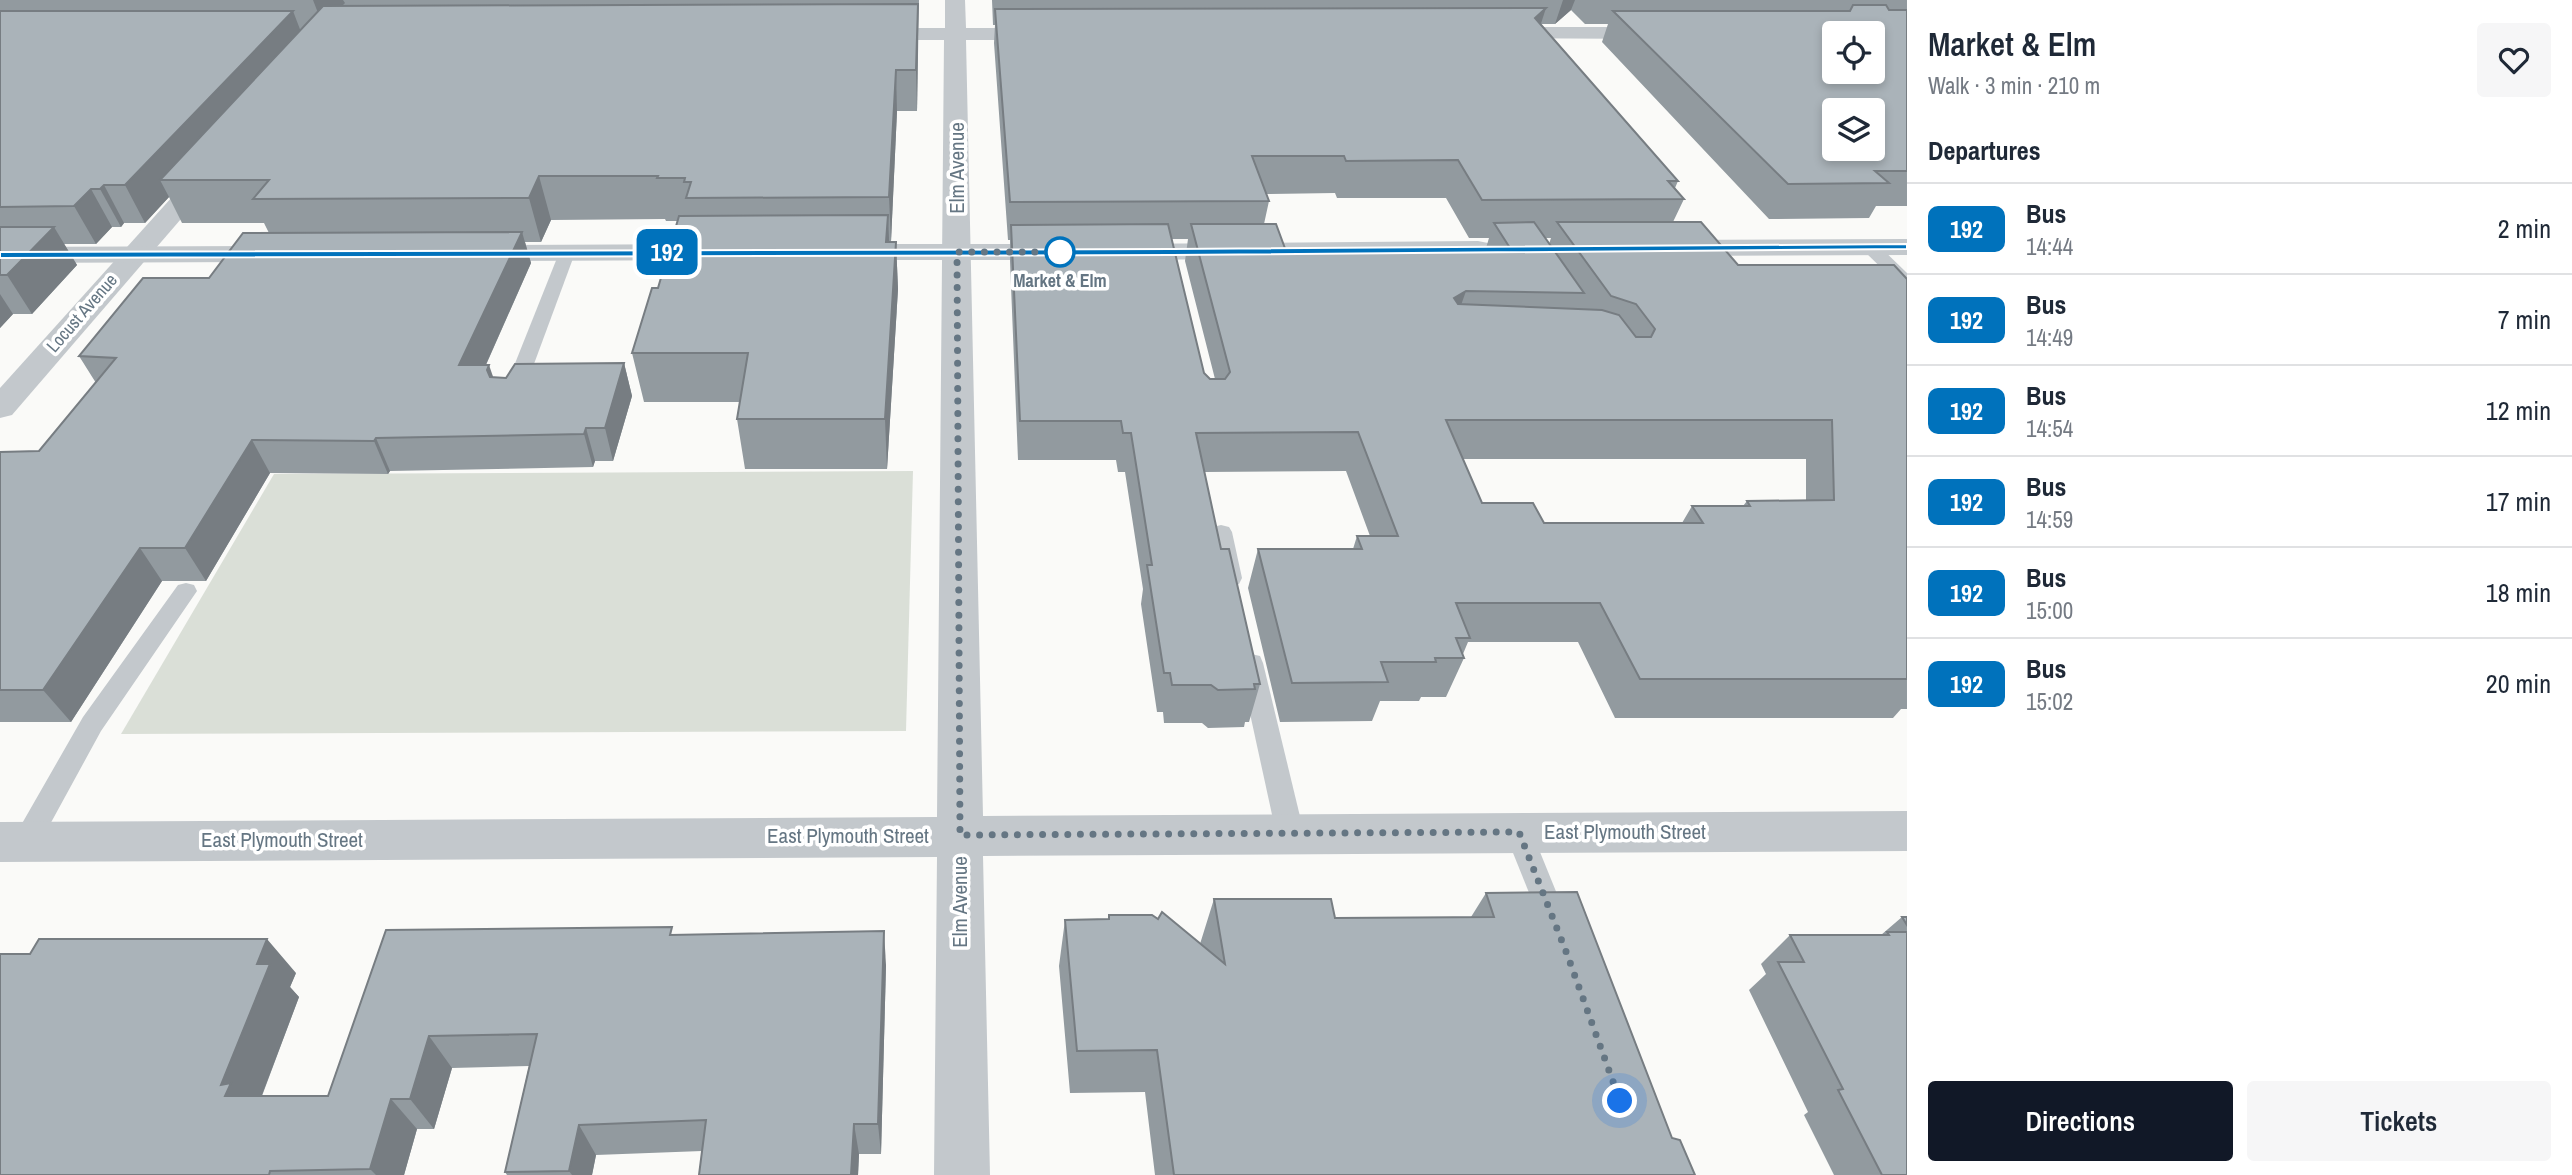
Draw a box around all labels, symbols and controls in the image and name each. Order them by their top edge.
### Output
map controls [1822,21,1885,161]
button: locate [1822,21,1885,84]
text: Market & Elm [1928,22,2096,66]
button: heart [2477,23,2551,97]
text: Walk · 3 min · 210 m [1928,70,2100,101]
button: layers [1822,98,1885,161]
street label: Elm Avenue [942,122,971,214]
text: Departures [1928,133,2041,168]
text: Bus [2026,196,2066,231]
text: 2 min [2498,211,2551,246]
text: 192 [1950,213,1983,245]
line badge: 192 [627,229,707,275]
text: 14:44 [2026,231,2073,262]
text: 192 [651,236,683,268]
marker: Market & Elm [1045,237,1075,267]
street label: Locust Avenue [41,268,123,357]
place label: Market & Elm [1013,268,1107,293]
text: Bus [2026,287,2066,322]
text: 7 min [2498,302,2551,337]
text: 192 [1950,304,1983,336]
text: 14:49 [2026,322,2073,353]
text: Bus [2026,378,2066,413]
text: 12 min [2486,393,2551,428]
text: 192 [1950,395,1983,427]
text: 14:54 [2026,413,2073,444]
text: Bus [2026,469,2066,504]
text: 17 min [2486,484,2551,519]
text: 192 [1950,486,1983,518]
text: 14:59 [2026,504,2073,535]
text: Bus [2026,560,2066,595]
text: 18 min [2486,575,2551,610]
text: 192 [1950,577,1983,609]
text: 15:00 [2026,595,2073,626]
text: Bus [2026,651,2066,686]
text: 20 min [2486,666,2551,701]
text: 192 [1950,668,1983,700]
text: 15:02 [2026,686,2073,717]
street label: East Plymouth Street [1544,817,1706,846]
street label: East Plymouth Street [767,821,929,850]
street label: East Plymouth Street [201,825,363,854]
street label: Elm Avenue [945,856,974,948]
button: Directions [1928,1081,2233,1161]
button: Tickets [2247,1081,2551,1161]
your location [1602,1083,1637,1118]

